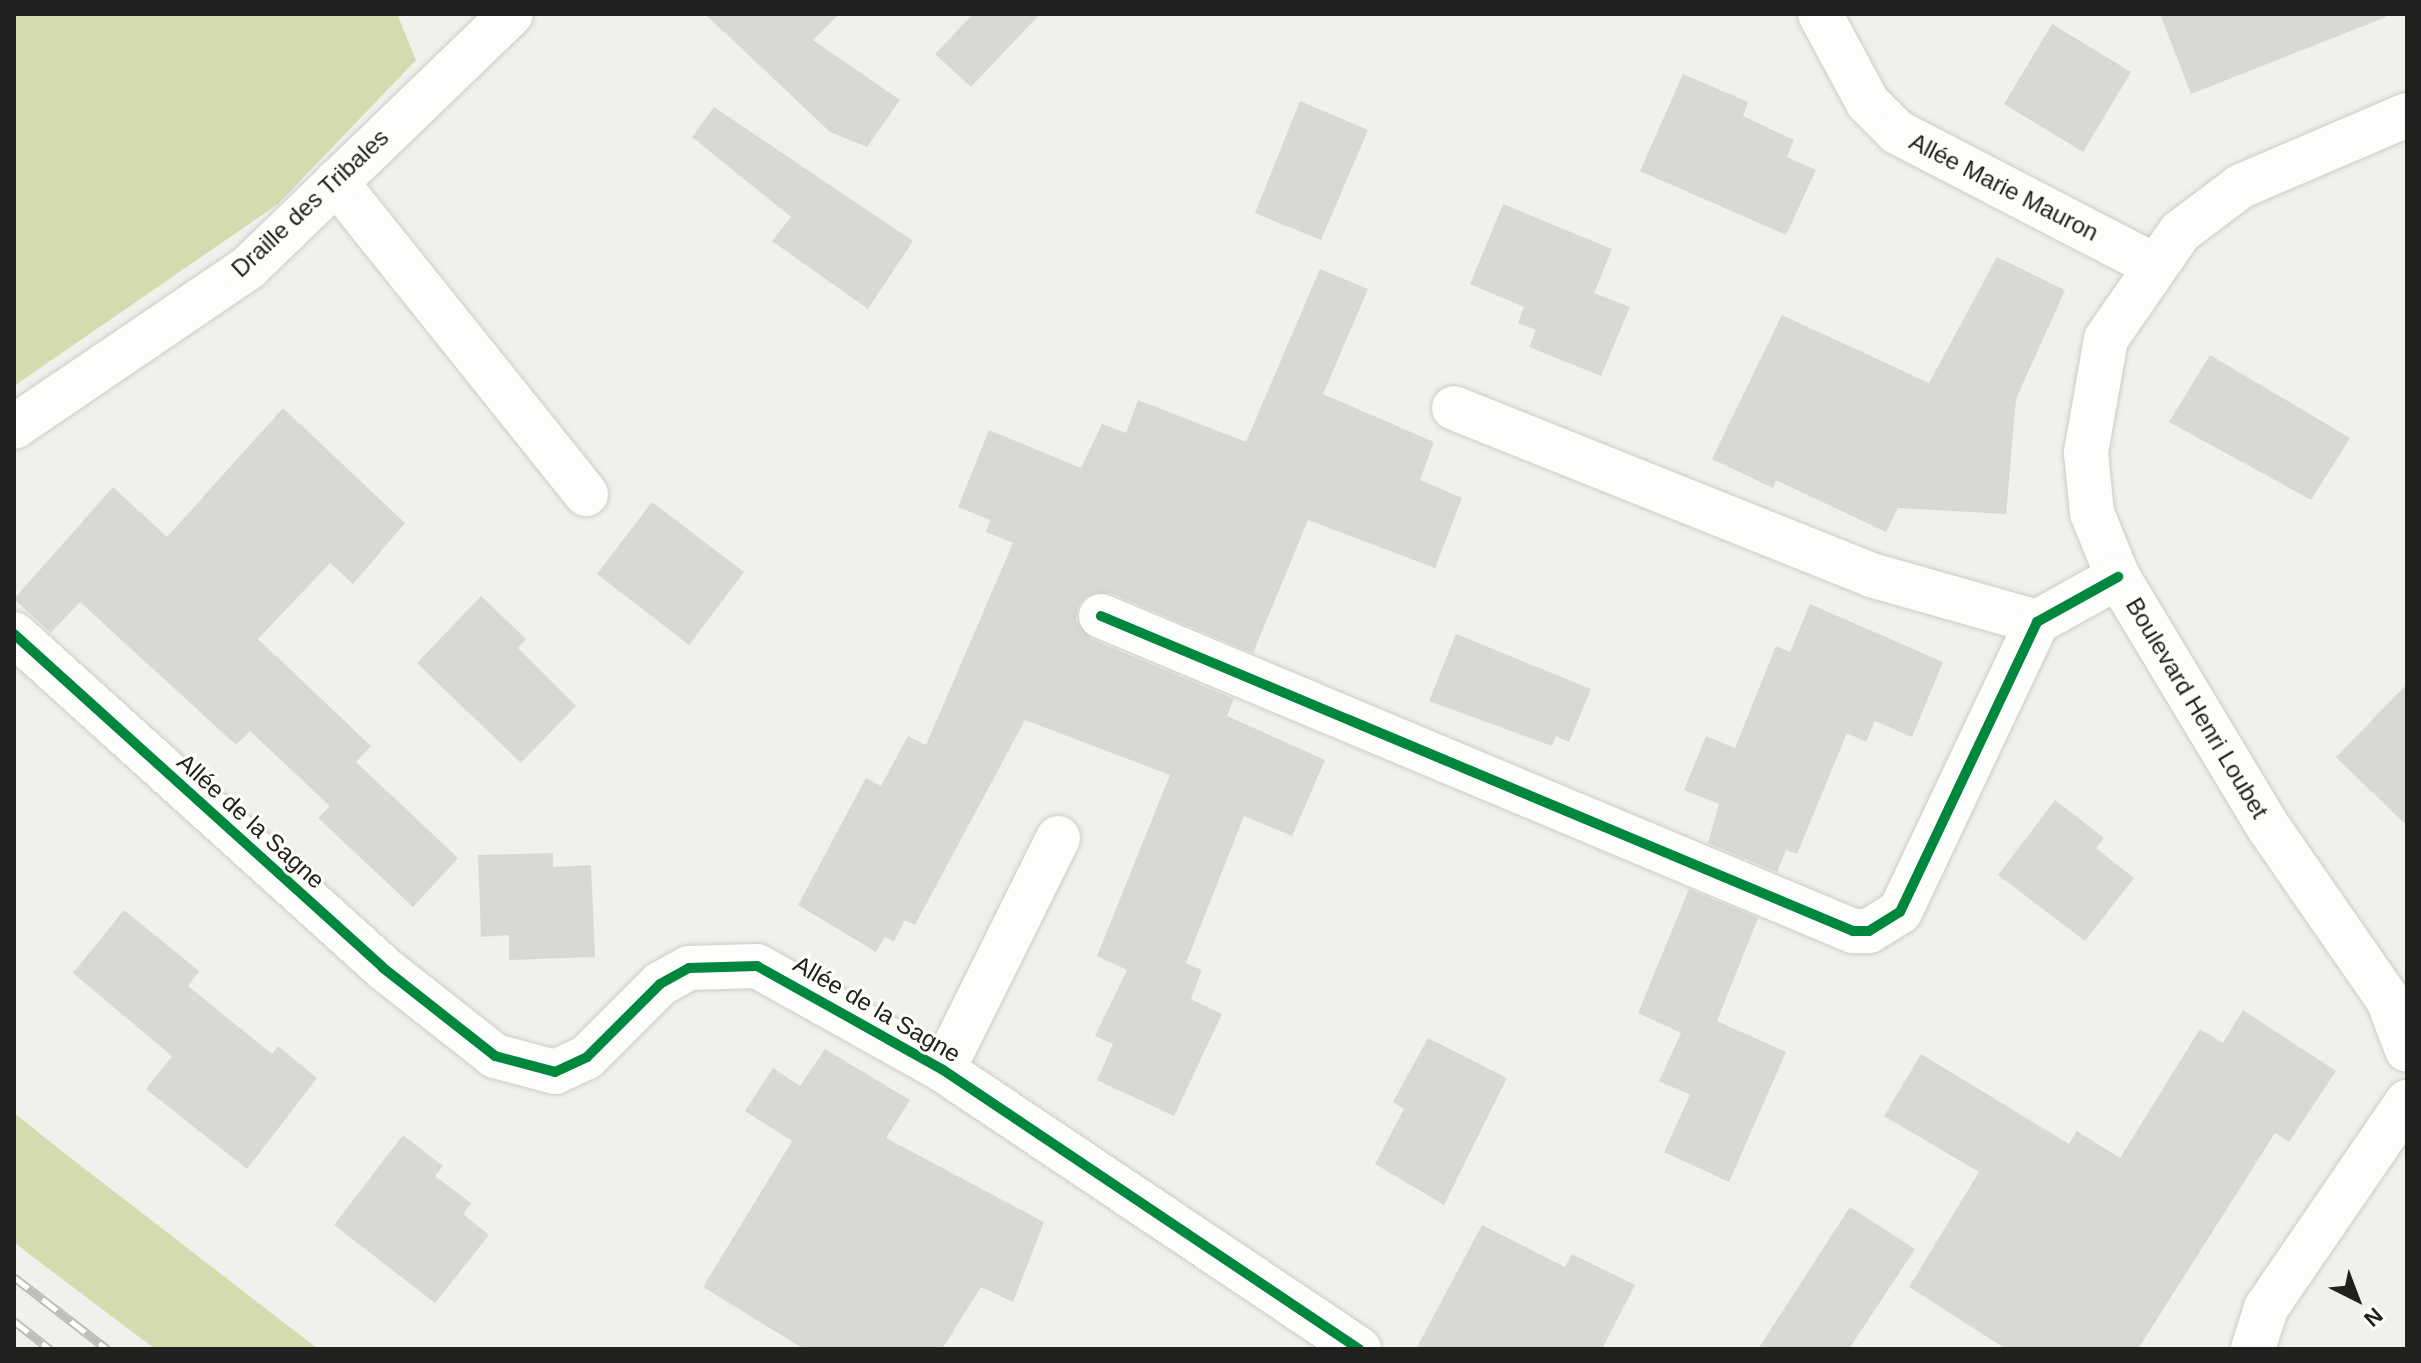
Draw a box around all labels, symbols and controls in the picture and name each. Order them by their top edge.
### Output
street label: Draille des Tribales [225,123,395,283]
street label: Allée Marie Mauron [1905,127,2103,247]
street label: Boulevard Henri Loubet [2120,593,2274,823]
street label: Allée de la Sagne [171,747,331,895]
street label: Allée de la Sagne [788,949,966,1069]
north arrow [2317,1259,2397,1339]
text: N [2359,1303,2388,1332]

